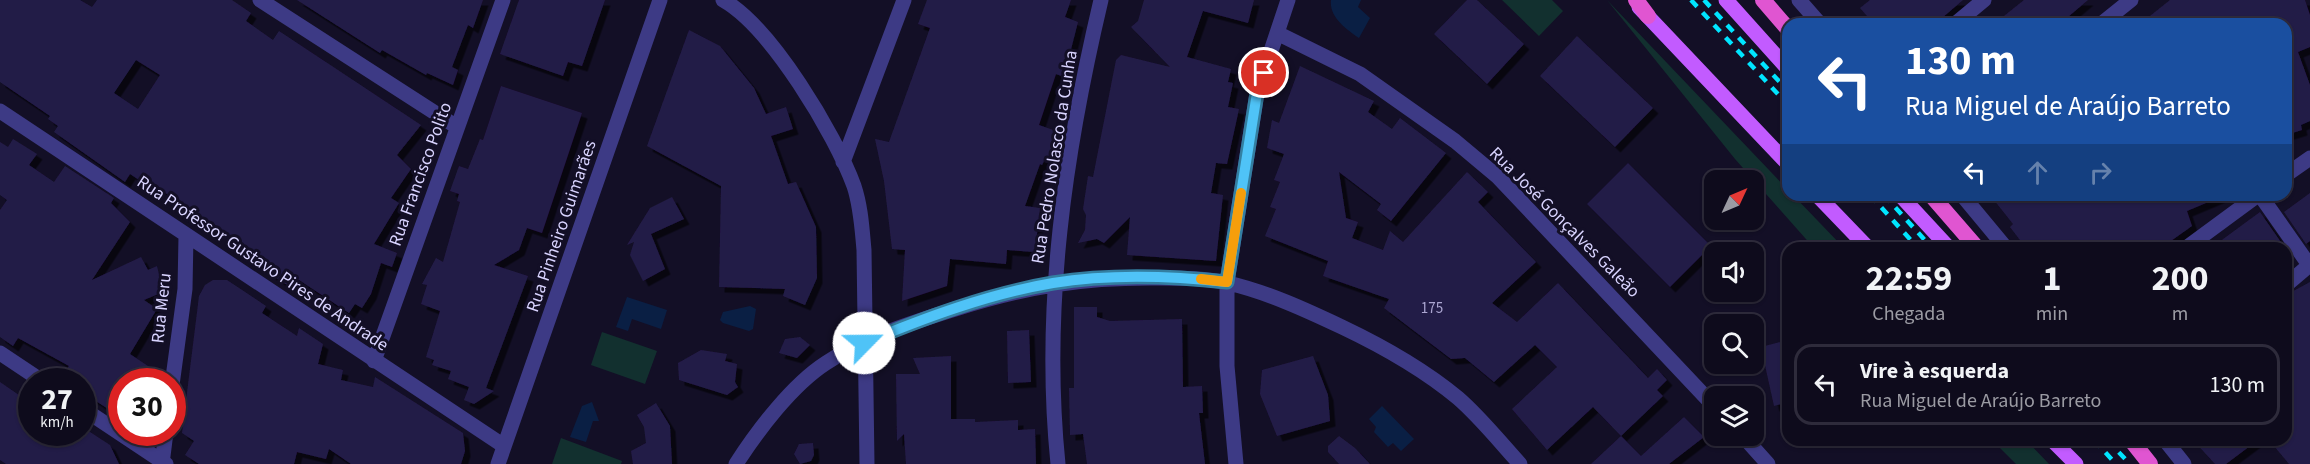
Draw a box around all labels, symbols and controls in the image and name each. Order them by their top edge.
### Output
text: 130 m [1905,31,2016,91]
icon: left [1806,42,1884,120]
pin [1238,47,1289,98]
street label: Rua Pedro Nolasco da Cunha [1025,49,1084,266]
icon: arrive [1247,56,1280,89]
text: Rua Miguel de Araújo Barreto [1905,87,2231,126]
street label: Rua Francisco Polito [383,99,458,250]
street label: Rua Pinheiro Guimarães [520,137,603,316]
street label: Rua José Gonçalves Galeão [1484,141,1646,303]
icon: left [1958,156,1991,189]
icon: ahead [2021,156,2054,189]
icon: right [2084,156,2117,189]
street label: Rua Professor Gustavo Pires de Andrade [132,170,394,357]
north arrow [1704,170,1764,230]
map controls [1704,170,1764,446]
button: sound [1704,242,1764,302]
text: 22:59 [1865,253,1952,304]
text: 1 [2042,253,2061,304]
text: 200 [2152,253,2209,304]
street label: Rua Meru [145,272,178,345]
house number: 175 [1421,298,1443,319]
text: Chegada [1872,300,1945,328]
text: min [2036,300,2068,328]
text: m [2172,300,2188,328]
position arrow [832,311,896,375]
button: search [1704,314,1764,374]
text: Vire à esquerda [1860,355,2009,387]
speed limit sign: 30 [108,368,186,446]
icon: left [1809,368,1842,401]
text: 130 m [2210,369,2265,401]
text: 27 [41,378,73,421]
button: layers [1704,386,1764,446]
text: Rua Miguel de Araújo Barreto [1860,387,2101,415]
text: km/h [40,412,74,433]

